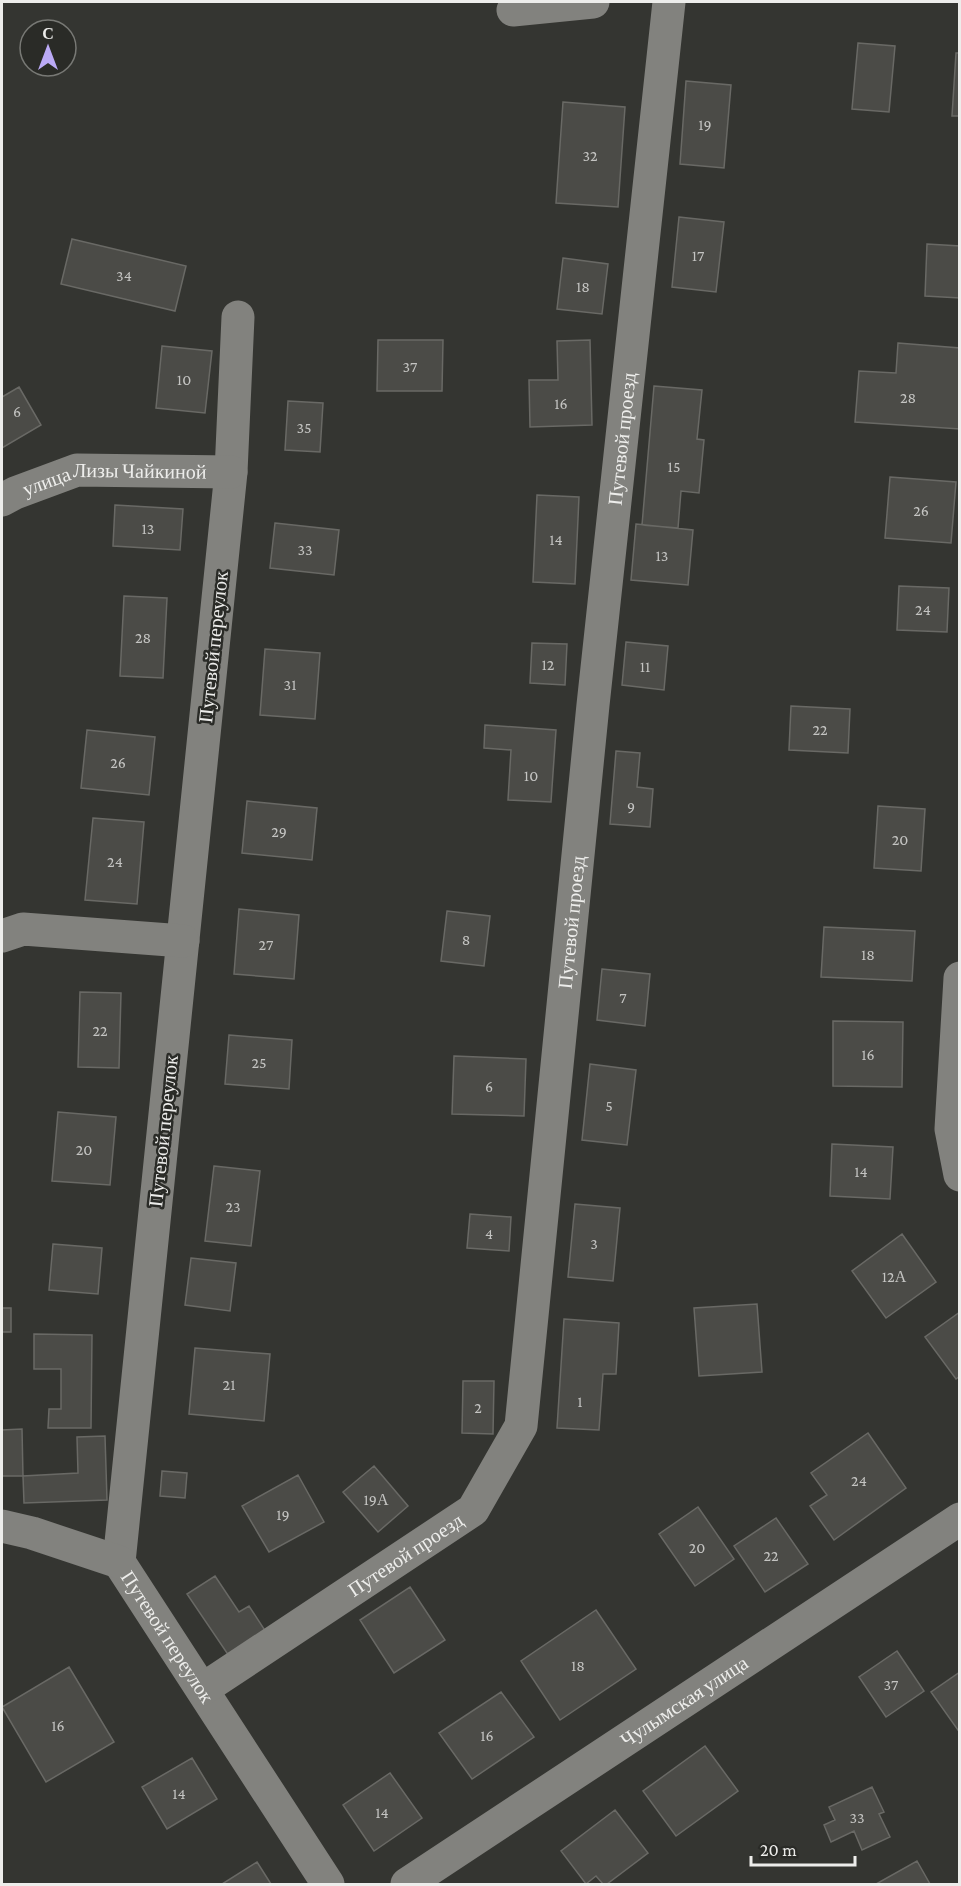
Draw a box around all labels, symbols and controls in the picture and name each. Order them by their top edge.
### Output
north arrow [18,18,78,78]
text: С [42,25,54,42]
house number: 19 [698,116,712,133]
house number: 32 [582,147,598,164]
house number: 17 [692,247,705,264]
house number: 34 [116,267,132,284]
house number: 18 [576,278,590,295]
house number: 37 [403,358,418,375]
house number: 10 [177,371,191,388]
street label: Путевой проезд [604,371,641,506]
house number: 28 [900,389,916,406]
house number: 16 [554,395,568,412]
house number: 6 [13,403,21,420]
house number: 35 [296,419,312,436]
house number: 15 [668,458,680,475]
street label: улица Лизы Чайкиной [19,459,207,501]
house number: 26 [913,502,929,519]
house number: 13 [142,520,154,537]
house number: 14 [549,531,563,548]
house number: 33 [297,541,313,558]
house number: 13 [656,547,668,564]
street label: Путевой переулок [194,570,233,724]
house number: 24 [915,601,931,618]
house number: 28 [135,629,151,646]
house number: 12 [542,656,555,673]
house number: 11 [640,658,650,675]
house number: 31 [284,676,296,693]
house number: 22 [812,721,828,738]
house number: 26 [110,754,126,771]
house number: 10 [524,767,538,784]
house number: 9 [627,798,635,815]
house number: 29 [271,823,287,840]
house number: 20 [892,831,908,848]
house number: 24 [107,853,123,870]
street label: Путевой проезд [554,855,590,990]
house number: 8 [462,931,470,948]
house number: 27 [259,936,274,953]
house number: 18 [861,946,875,963]
house number: 7 [619,989,627,1006]
house number: 22 [92,1022,108,1039]
house number: 16 [861,1046,875,1063]
street label: Путевой переулок [144,1054,183,1208]
house number: 25 [251,1054,267,1071]
house number: 6 [485,1078,493,1095]
house number: 5 [605,1097,613,1114]
house number: 20 [76,1141,92,1158]
house number: 14 [854,1163,868,1180]
house number: 23 [225,1198,241,1215]
house number: 4 [485,1225,493,1242]
house number: 3 [590,1235,598,1252]
house number: 12А [882,1268,907,1285]
house number: 21 [223,1376,235,1393]
house number: 1 [577,1393,583,1410]
house number: 2 [474,1399,482,1416]
house number: 24 [851,1472,867,1489]
house number: 19А [364,1491,389,1508]
house number: 19 [276,1506,290,1523]
street label: Путевой проезд [344,1509,468,1601]
house number: 20 [689,1539,705,1556]
house number: 22 [763,1547,779,1564]
street label: Путевой переулок [117,1567,218,1707]
street label: Чулымская улица [616,1651,752,1751]
house number: 18 [571,1657,585,1674]
house number: 37 [884,1676,899,1693]
house number: 16 [51,1717,65,1734]
house number: 16 [480,1727,494,1744]
house number: 14 [172,1785,186,1802]
house number: 14 [375,1804,389,1821]
house number: 33 [849,1809,865,1826]
scale bar [751,1829,854,1867]
text: 20 m [760,1840,797,1860]

